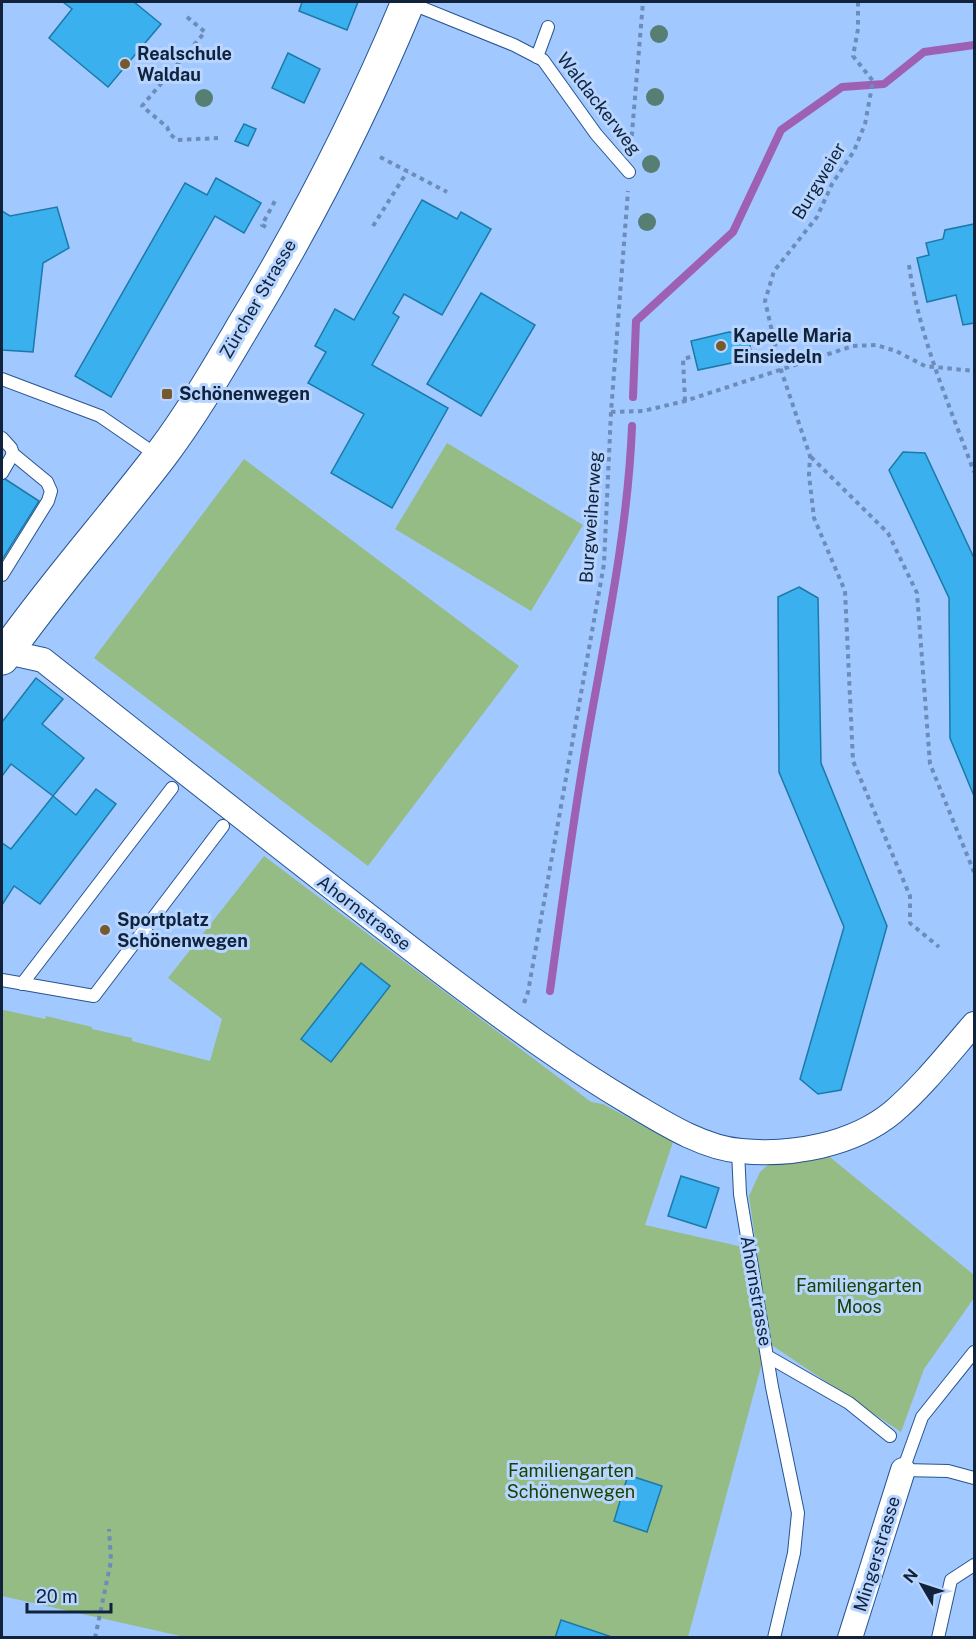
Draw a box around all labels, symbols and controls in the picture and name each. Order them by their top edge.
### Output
place label: Realschule Waldau [137,43,232,85]
street label: Waldackerweg [553,48,646,159]
marker: Realschule Waldau [118,57,132,71]
street label: Burgweier [787,138,850,223]
street label: Zürcher Strasse [215,235,300,362]
place label: Kapelle Maria Einsiedeln [733,325,852,367]
marker: Kapelle Maria Einsiedeln [714,339,728,353]
place label: Schönenwegen [179,383,310,404]
marker: Schönenwegen [160,387,174,401]
street label: Burgweiherweg [575,450,606,584]
street label: Ahornstrasse [313,871,415,955]
place label: Sportplatz Schönenwegen [117,909,248,951]
marker: Sportplatz Schönenwegen [98,923,112,937]
street label: Ahornstrasse [736,1234,777,1348]
park label: Familiengarten Moos [796,1275,922,1317]
park label: Familiengarten Schönenwegen [507,1460,635,1502]
street label: Mingerstrasse [849,1493,904,1614]
north arrow [892,1555,952,1615]
text: N [899,1565,922,1587]
scale bar [27,1576,111,1614]
text: 20 m [36,1586,78,1607]

